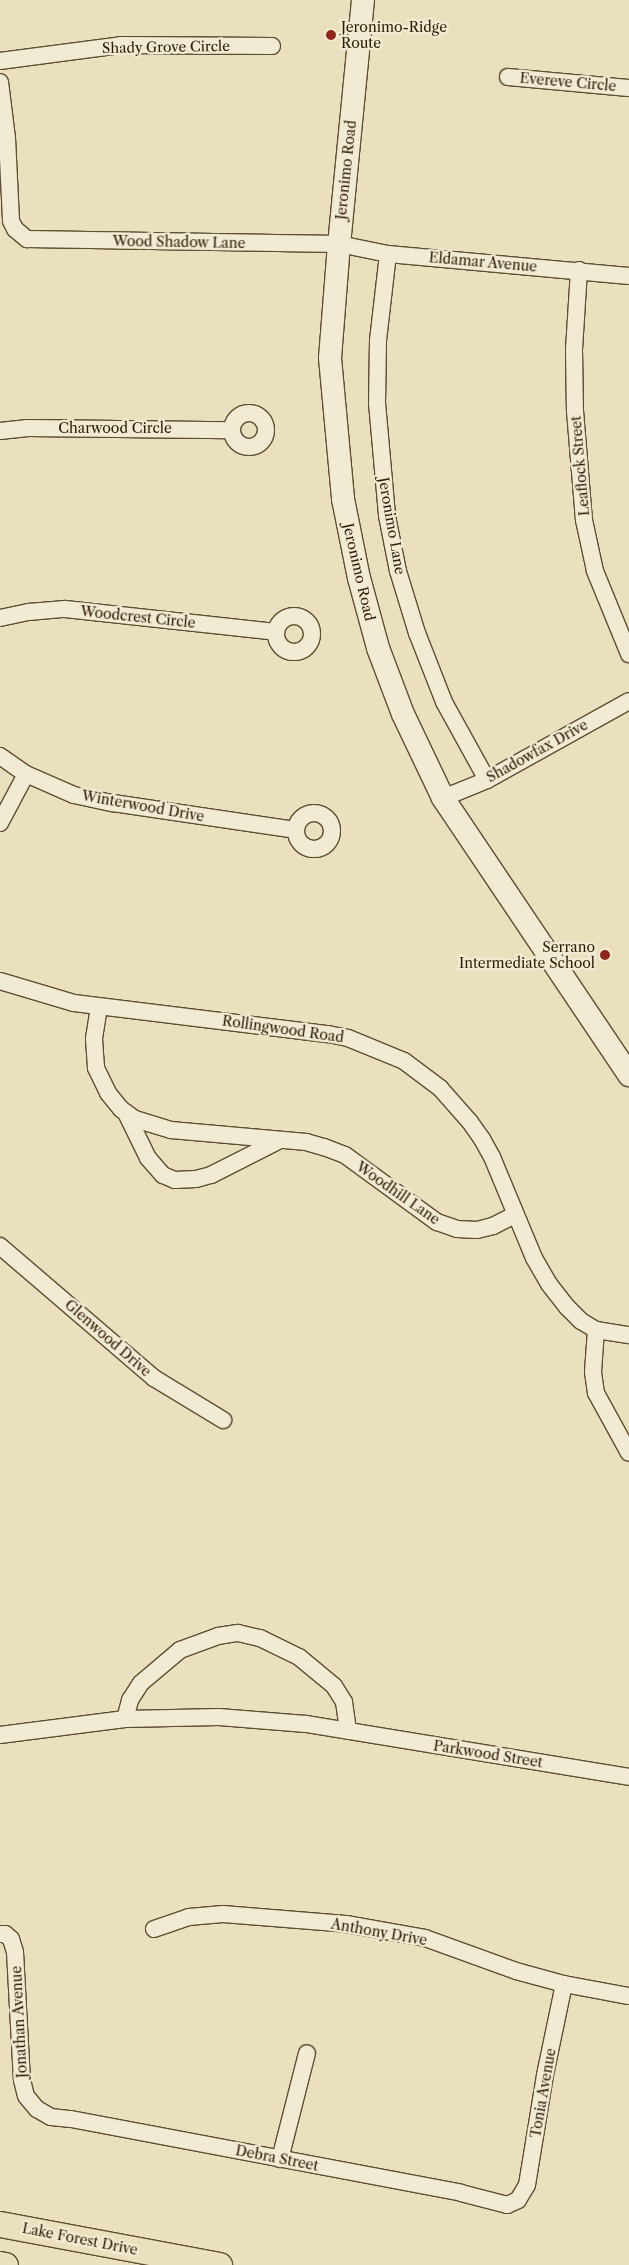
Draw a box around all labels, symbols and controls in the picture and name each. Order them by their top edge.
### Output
place label: Jeronimo-Ridge Route [341,19,447,52]
marker: Jeronimo-Ridge Route [325,29,337,41]
street label: Shady Grove Circle [102,37,230,57]
street label: Evereve Circle [519,69,617,95]
street label: Jeronimo Road [332,119,360,221]
street label: Wood Shadow Lane [112,232,246,252]
street label: Eldamar Avenue [428,249,538,275]
street label: Leaflock Street [567,415,593,517]
street label: Charwood Circle [58,420,172,436]
street label: Jeronimo Lane [375,476,409,576]
street label: Jeronimo Road [340,521,378,623]
street label: Woodcrest Circle [80,603,196,631]
street label: Shadowfax Drive [483,716,591,786]
street label: Winterwood Drive [80,787,206,825]
place label: Serrano Intermediate School [459,939,595,972]
marker: Serrano Intermediate School [599,949,611,961]
street label: Rollingwood Road [221,1012,345,1046]
street label: Woodhill Lane [353,1158,443,1228]
street label: Glenwood Drive [61,1296,155,1380]
street label: Parkwood Street [432,1737,544,1771]
street label: Anthony Drive [329,1915,429,1949]
street label: Jonathan Avenue [8,1965,30,2079]
street label: Tonia Avenue [527,2046,559,2140]
street label: Debra Street [234,2142,320,2174]
street label: Lake Forest Drive [21,2220,139,2258]

